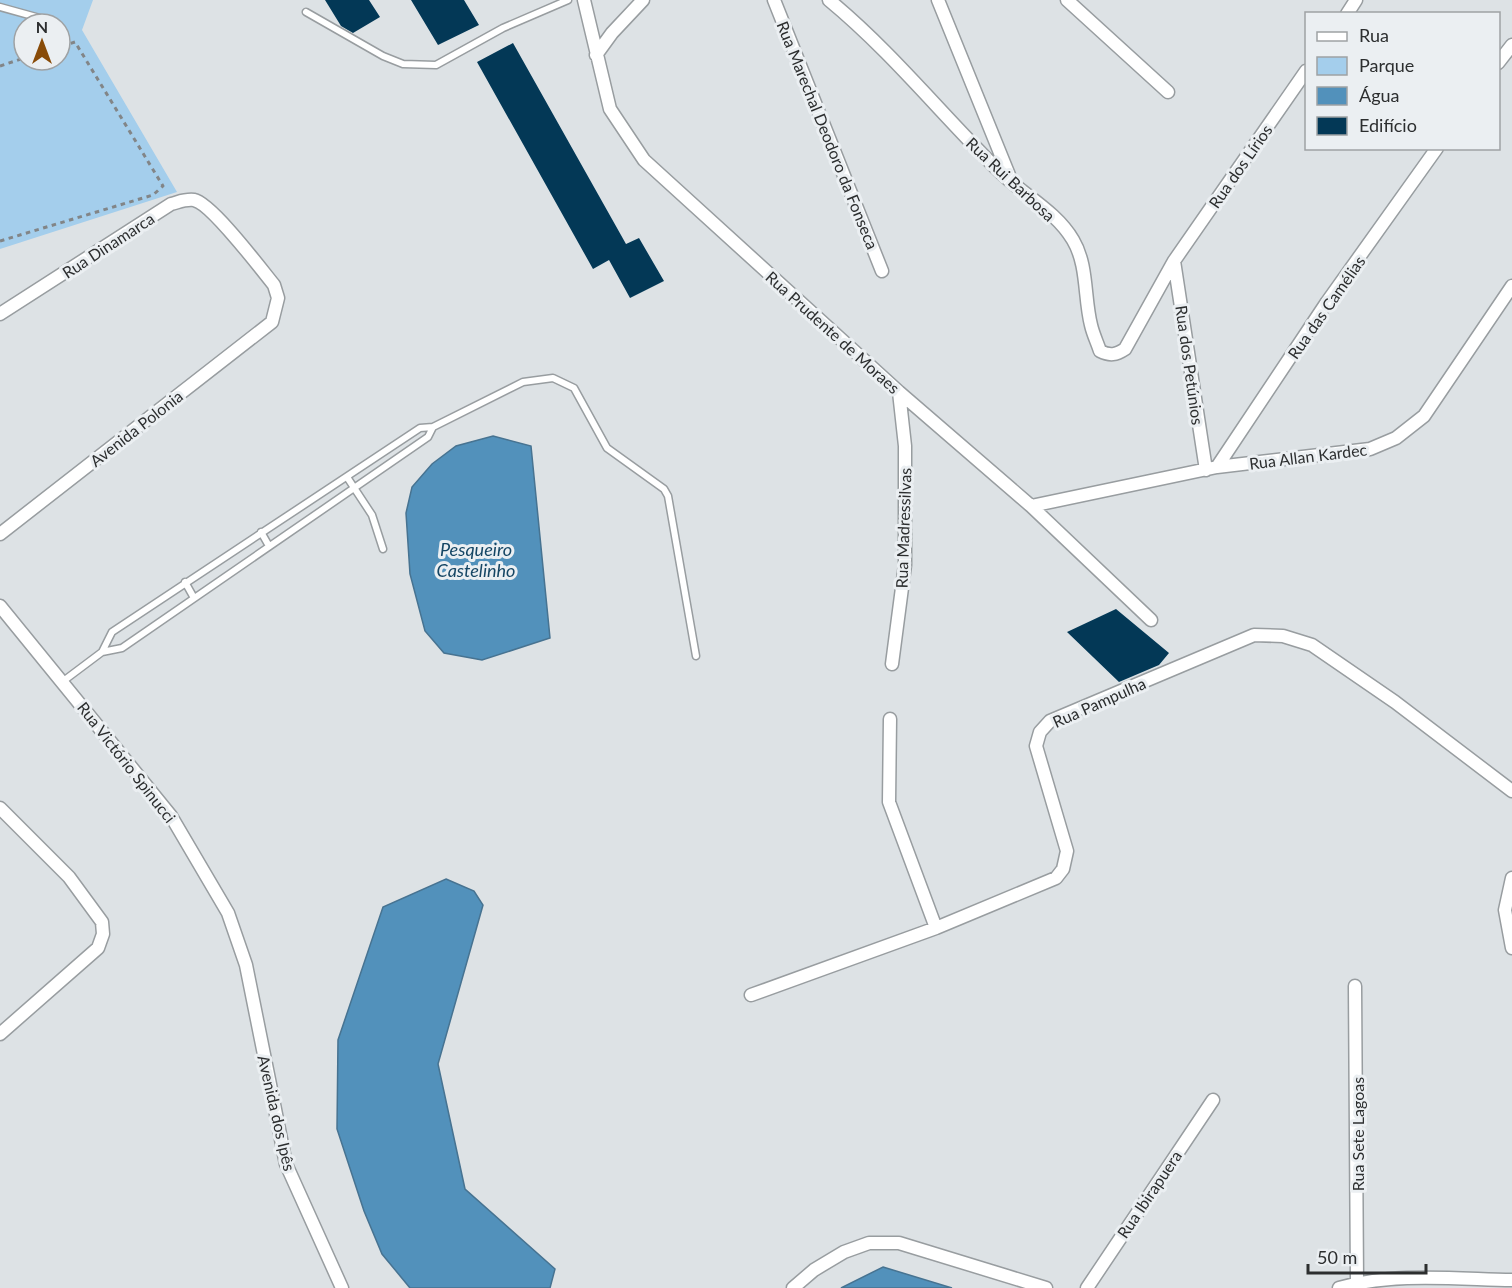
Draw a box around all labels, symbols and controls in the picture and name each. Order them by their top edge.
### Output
north arrow [12,12,72,72]
legend [1305,12,1500,150]
text: N [36,17,48,36]
street label: Rua Marechal Deodoro da Fonseca [773,18,883,252]
text: Rua [1359,24,1389,46]
text: Parque [1359,54,1414,76]
text: Água [1359,84,1400,106]
text: Edifício [1359,114,1417,136]
street label: Rua dos Lírios [1204,121,1276,211]
street label: Rua Rui Barbosa [963,133,1059,225]
street label: Rua Dinamarca [59,208,157,282]
street label: Rua das Camélias [1283,252,1369,362]
street label: Rua Prudente de Moraes [762,267,904,397]
street label: Rua dos Petúnios [1172,304,1208,426]
street label: Avenida Polonia [86,386,186,470]
street label: Rua Allan Kardec [1248,439,1368,473]
street label: Rua Madressilvas [891,467,915,589]
water label: Pesqueiro Castelinho [437,538,515,581]
street label: Rua Pampulha [1050,673,1148,731]
street label: Rua Victório Spinucci [74,698,180,826]
street label: Avenida dos Ipês [254,1053,300,1173]
street label: Rua Sete Lagoas [1348,1077,1367,1191]
street label: Rua Ibirapuera [1113,1147,1185,1241]
scale bar [1308,1237,1426,1275]
text: 50 m [1317,1246,1357,1268]

